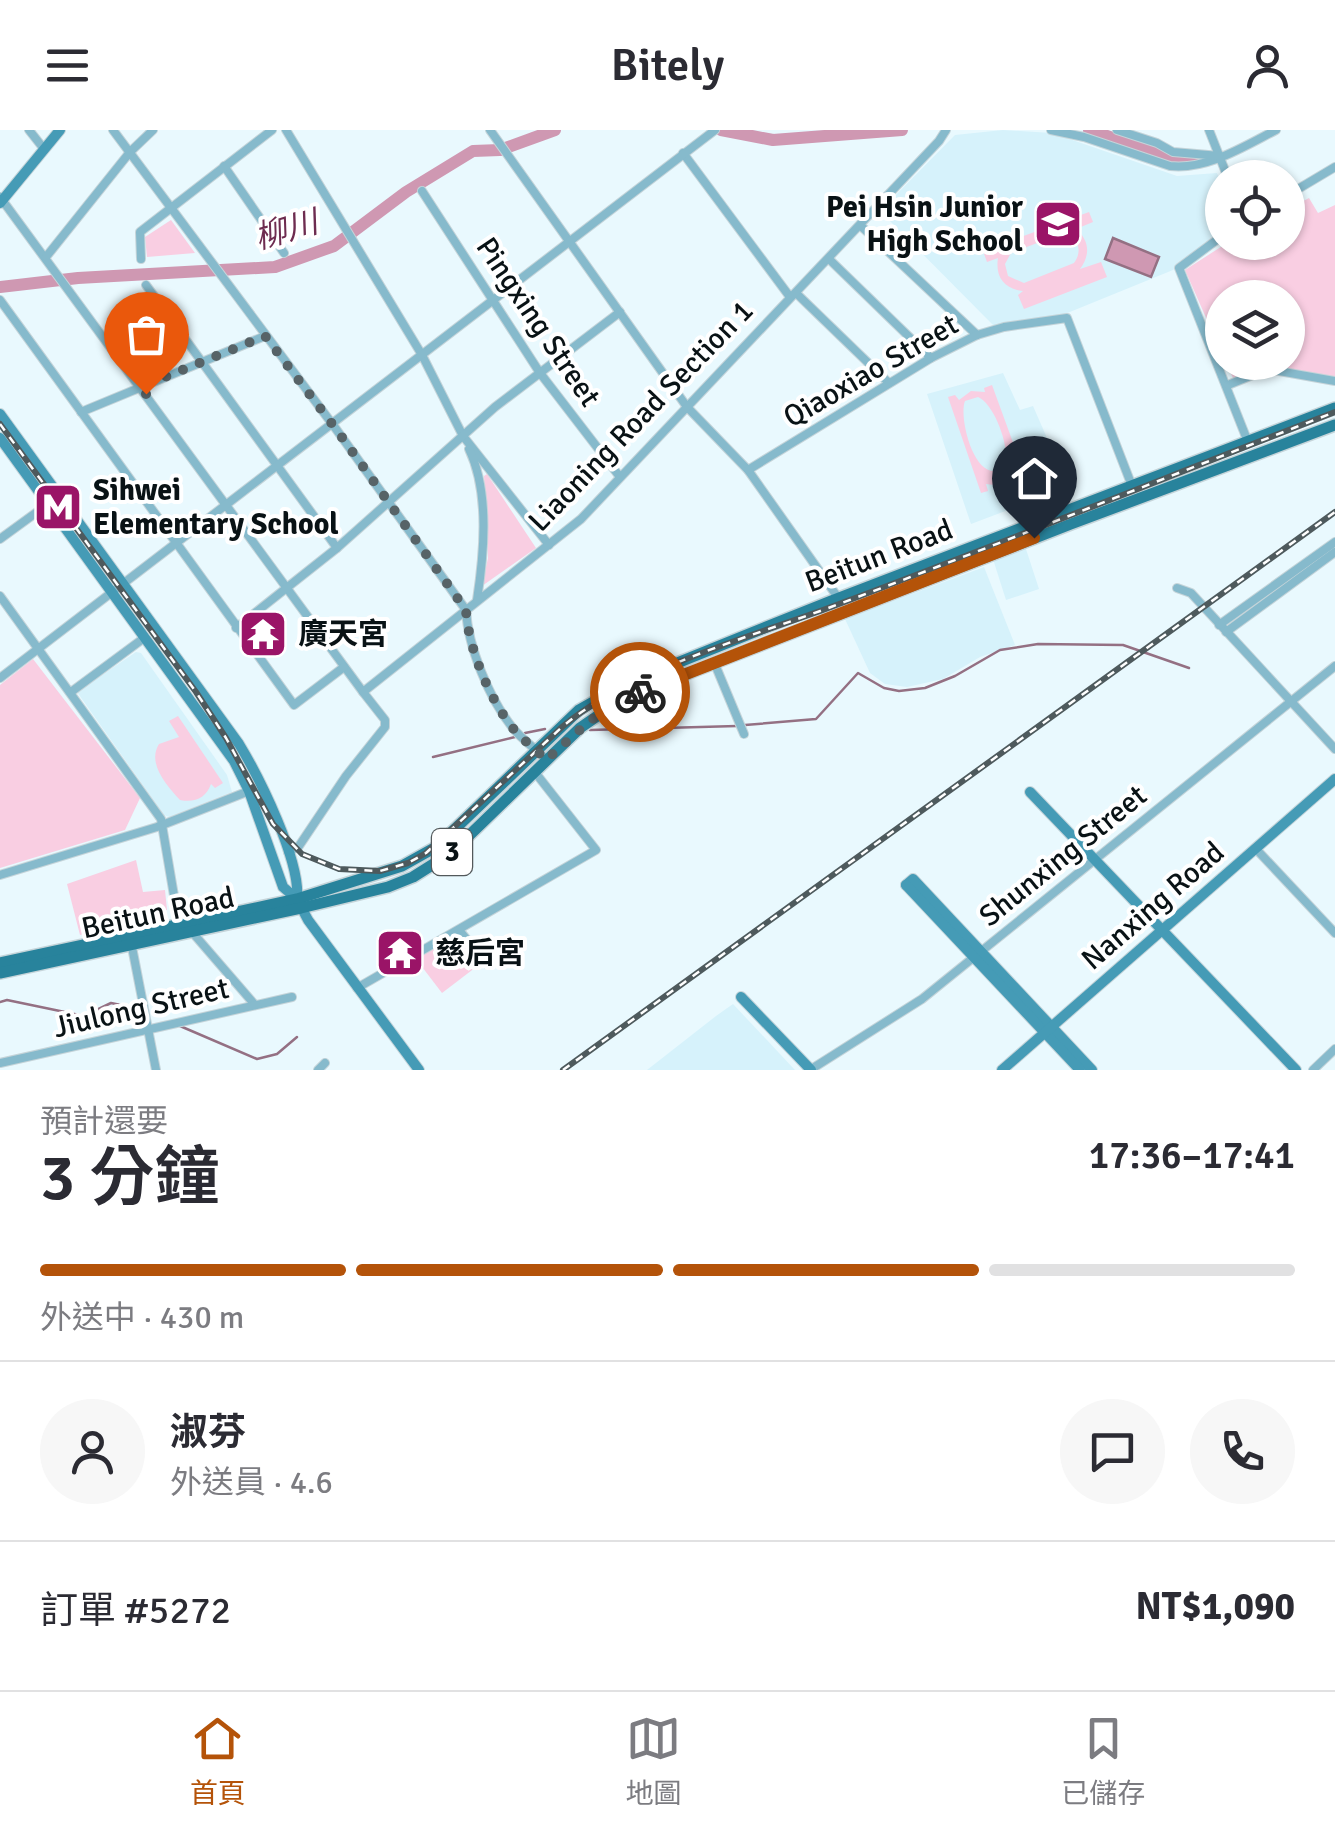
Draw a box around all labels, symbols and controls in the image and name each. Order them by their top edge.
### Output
icon: menu [40,38,95,93]
text: Bitely [611,38,724,93]
icon: person [1240,38,1295,93]
map controls [1205,160,1305,380]
button: locate [1205,160,1305,260]
place label: Pei Hsin Junior High School [826,189,1023,260]
school or university icon: Pei Hsin Junior High School [1032,198,1084,250]
water label: 柳川 [250,202,325,258]
street label: Pingxing Street [468,230,608,414]
button: layers [1205,280,1305,380]
pin [104,292,189,395]
street label: Liaoning Road Section 1 [521,293,761,539]
street label: Qiaoxiao Street [777,306,965,436]
icon: bag [119,307,174,362]
pin [992,436,1077,539]
icon: home [1007,451,1062,506]
place label: Sihwei Elementary School [93,472,339,543]
metro station icon: Sihwei Elementary School [32,481,84,533]
street label: Beitun Road [800,511,958,601]
temple icon: 廣天宮 [237,608,289,660]
place label: 廣天宮 [298,616,388,653]
courier [590,642,690,742]
icon: bike [613,665,668,720]
street label: Shunxing Street [972,777,1154,935]
road number: 3 [432,829,472,875]
street label: Nanxing Road [1074,834,1232,978]
street label: Beitun Road [78,879,238,947]
temple icon: 慈后宮 [374,927,426,979]
place label: 慈后宮 [435,935,525,972]
street label: Jiulong Street [50,970,232,1046]
text: 預計還要 [40,1102,168,1141]
text: 17:36–17:41 [1089,1132,1295,1179]
text: 3 分鐘 [40,1138,219,1218]
text: 外送中 · 430 m [40,1298,244,1337]
button: person [40,1399,145,1504]
button: chat [1060,1399,1165,1504]
button: phone [1190,1399,1295,1504]
text: 淑芬 [170,1409,246,1456]
text: 外送員 · 4.6 [170,1463,333,1502]
text: NT$1,090 [1135,1583,1295,1630]
text: 訂單 #5272 [40,1587,231,1634]
tab: 首頁 [190,1711,246,1811]
tab: 地圖 [625,1711,681,1811]
tab: 已儲存 [1061,1711,1145,1811]

